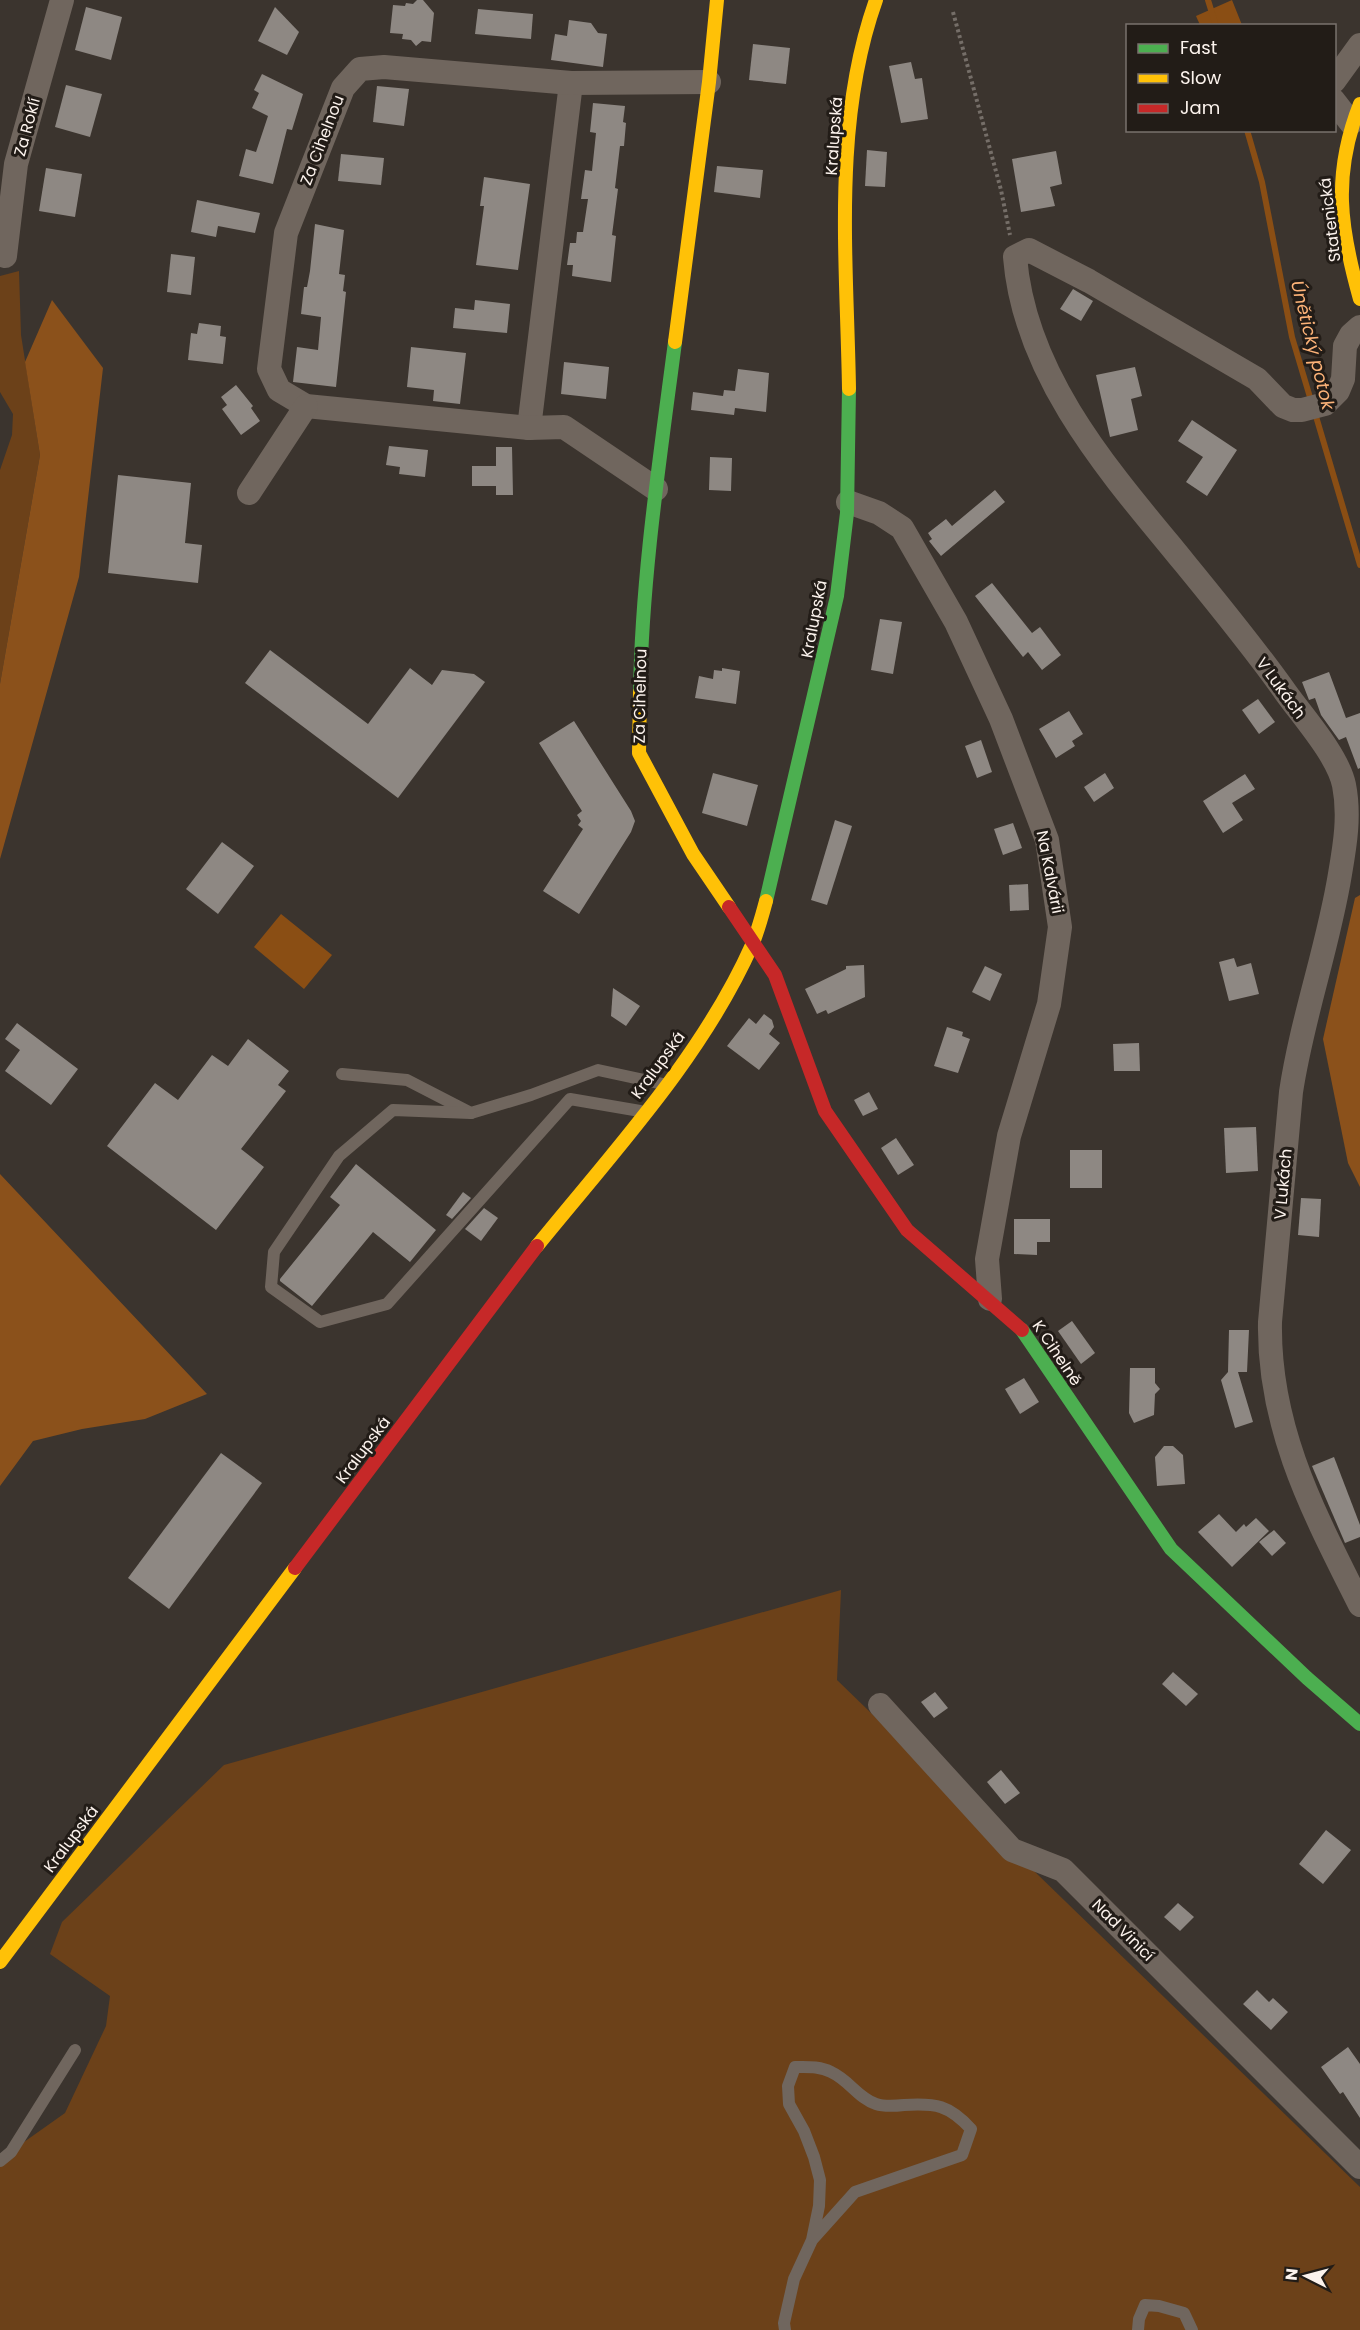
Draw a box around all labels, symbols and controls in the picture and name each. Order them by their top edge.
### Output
legend [1126,24,1336,132]
text: Fast [1180,35,1217,60]
text: Slow [1180,65,1222,90]
street label: Za Cihelnou [294,92,350,188]
street label: Za Roklí [8,95,46,159]
text: Jam [1180,95,1220,120]
street label: Kralupská [820,96,848,176]
street label: Statenická [1313,177,1347,263]
water label: Únětický potok [1285,278,1341,413]
street label: Kralupská [795,578,833,660]
street label: Za Cihelnou [628,648,652,744]
street label: V Lukách [1251,652,1311,724]
street label: Na Kalvárii [1031,828,1069,916]
street label: Kralupská [626,1026,690,1104]
street label: V Lukách [1268,1148,1298,1220]
street label: K Cihelně [1027,1316,1087,1390]
street label: Kralupská [330,1412,396,1488]
street label: Kralupská [38,1801,104,1877]
street label: Nad Vinicí [1087,1894,1159,1966]
north arrow [1276,2246,1336,2306]
text: N [1280,2267,1304,2282]

